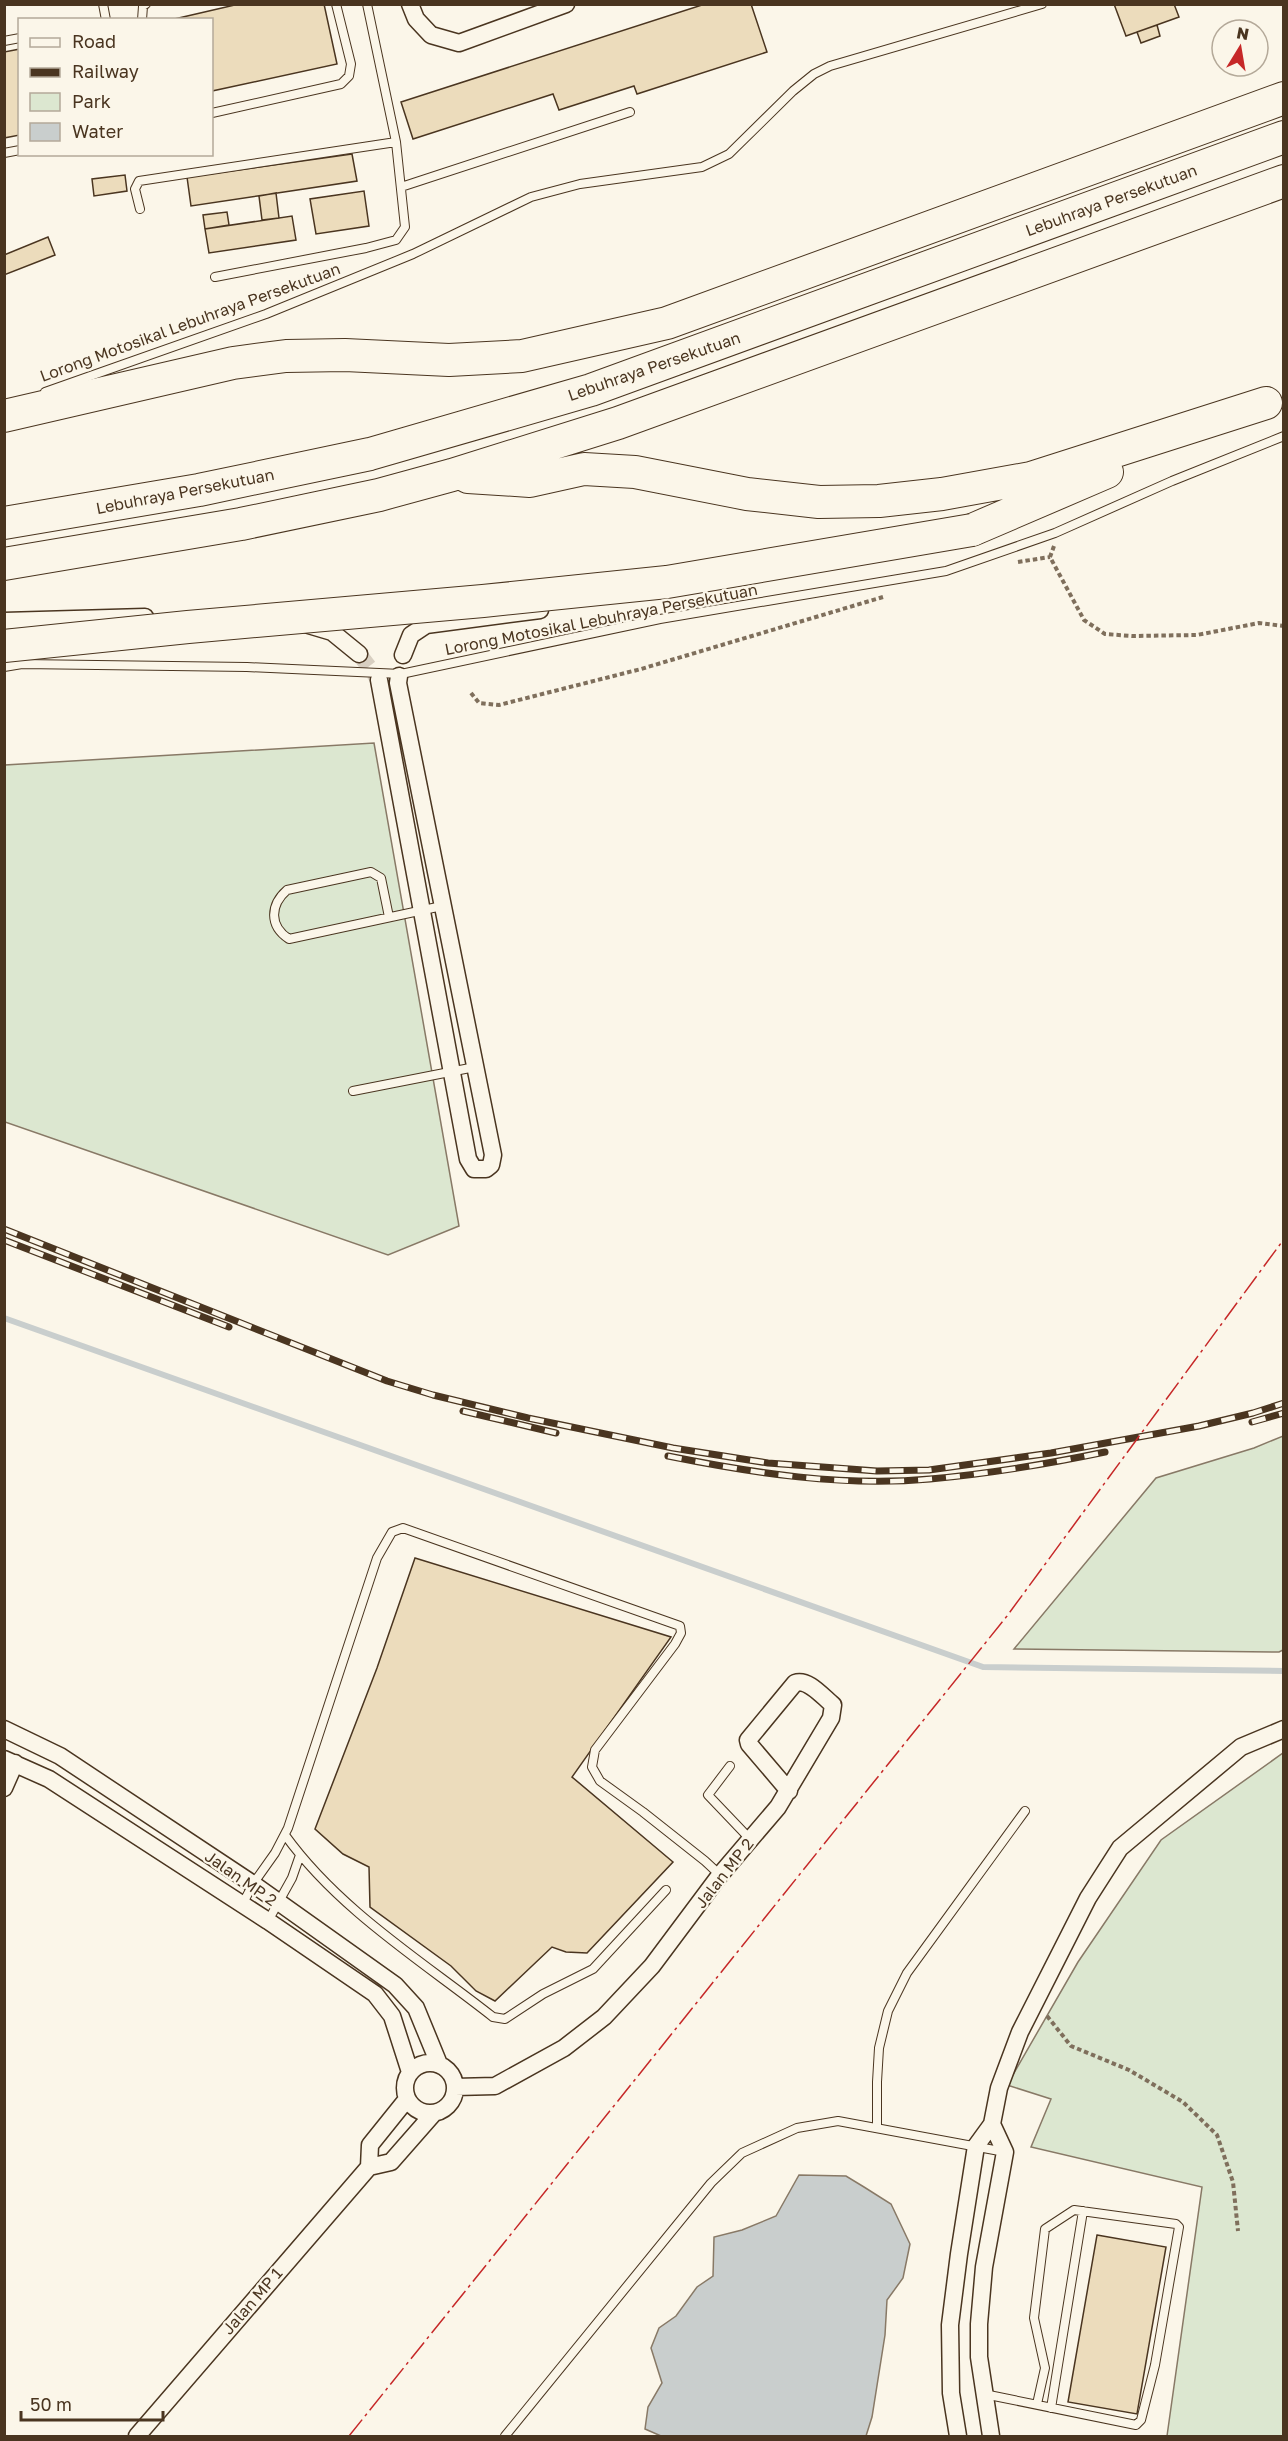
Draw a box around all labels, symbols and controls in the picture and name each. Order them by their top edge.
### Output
legend [18,18,213,156]
north arrow [1210,18,1270,78]
text: N [1235,22,1251,44]
text: Road [72,30,116,52]
text: Railway [72,60,139,82]
text: Park [72,90,111,112]
text: Water [72,120,123,142]
street label: Lebuhraya Persekutuan [1022,160,1200,240]
street label: Lorong Motosikal Lebuhraya Persekutuan [37,258,343,386]
street label: Lebuhraya Persekutuan [565,327,743,405]
street label: Lebuhraya Persekutuan [94,464,276,518]
street label: Lorong Motosikal Lebuhraya Persekutuan [443,579,759,659]
street label: Jalan MP 2 [690,1834,758,1912]
street label: Jalan MP 2 [201,1846,281,1910]
street label: Jalan MP 1 [218,2263,287,2338]
scale bar [21,2384,164,2422]
text: 50 m [30,2393,72,2415]

